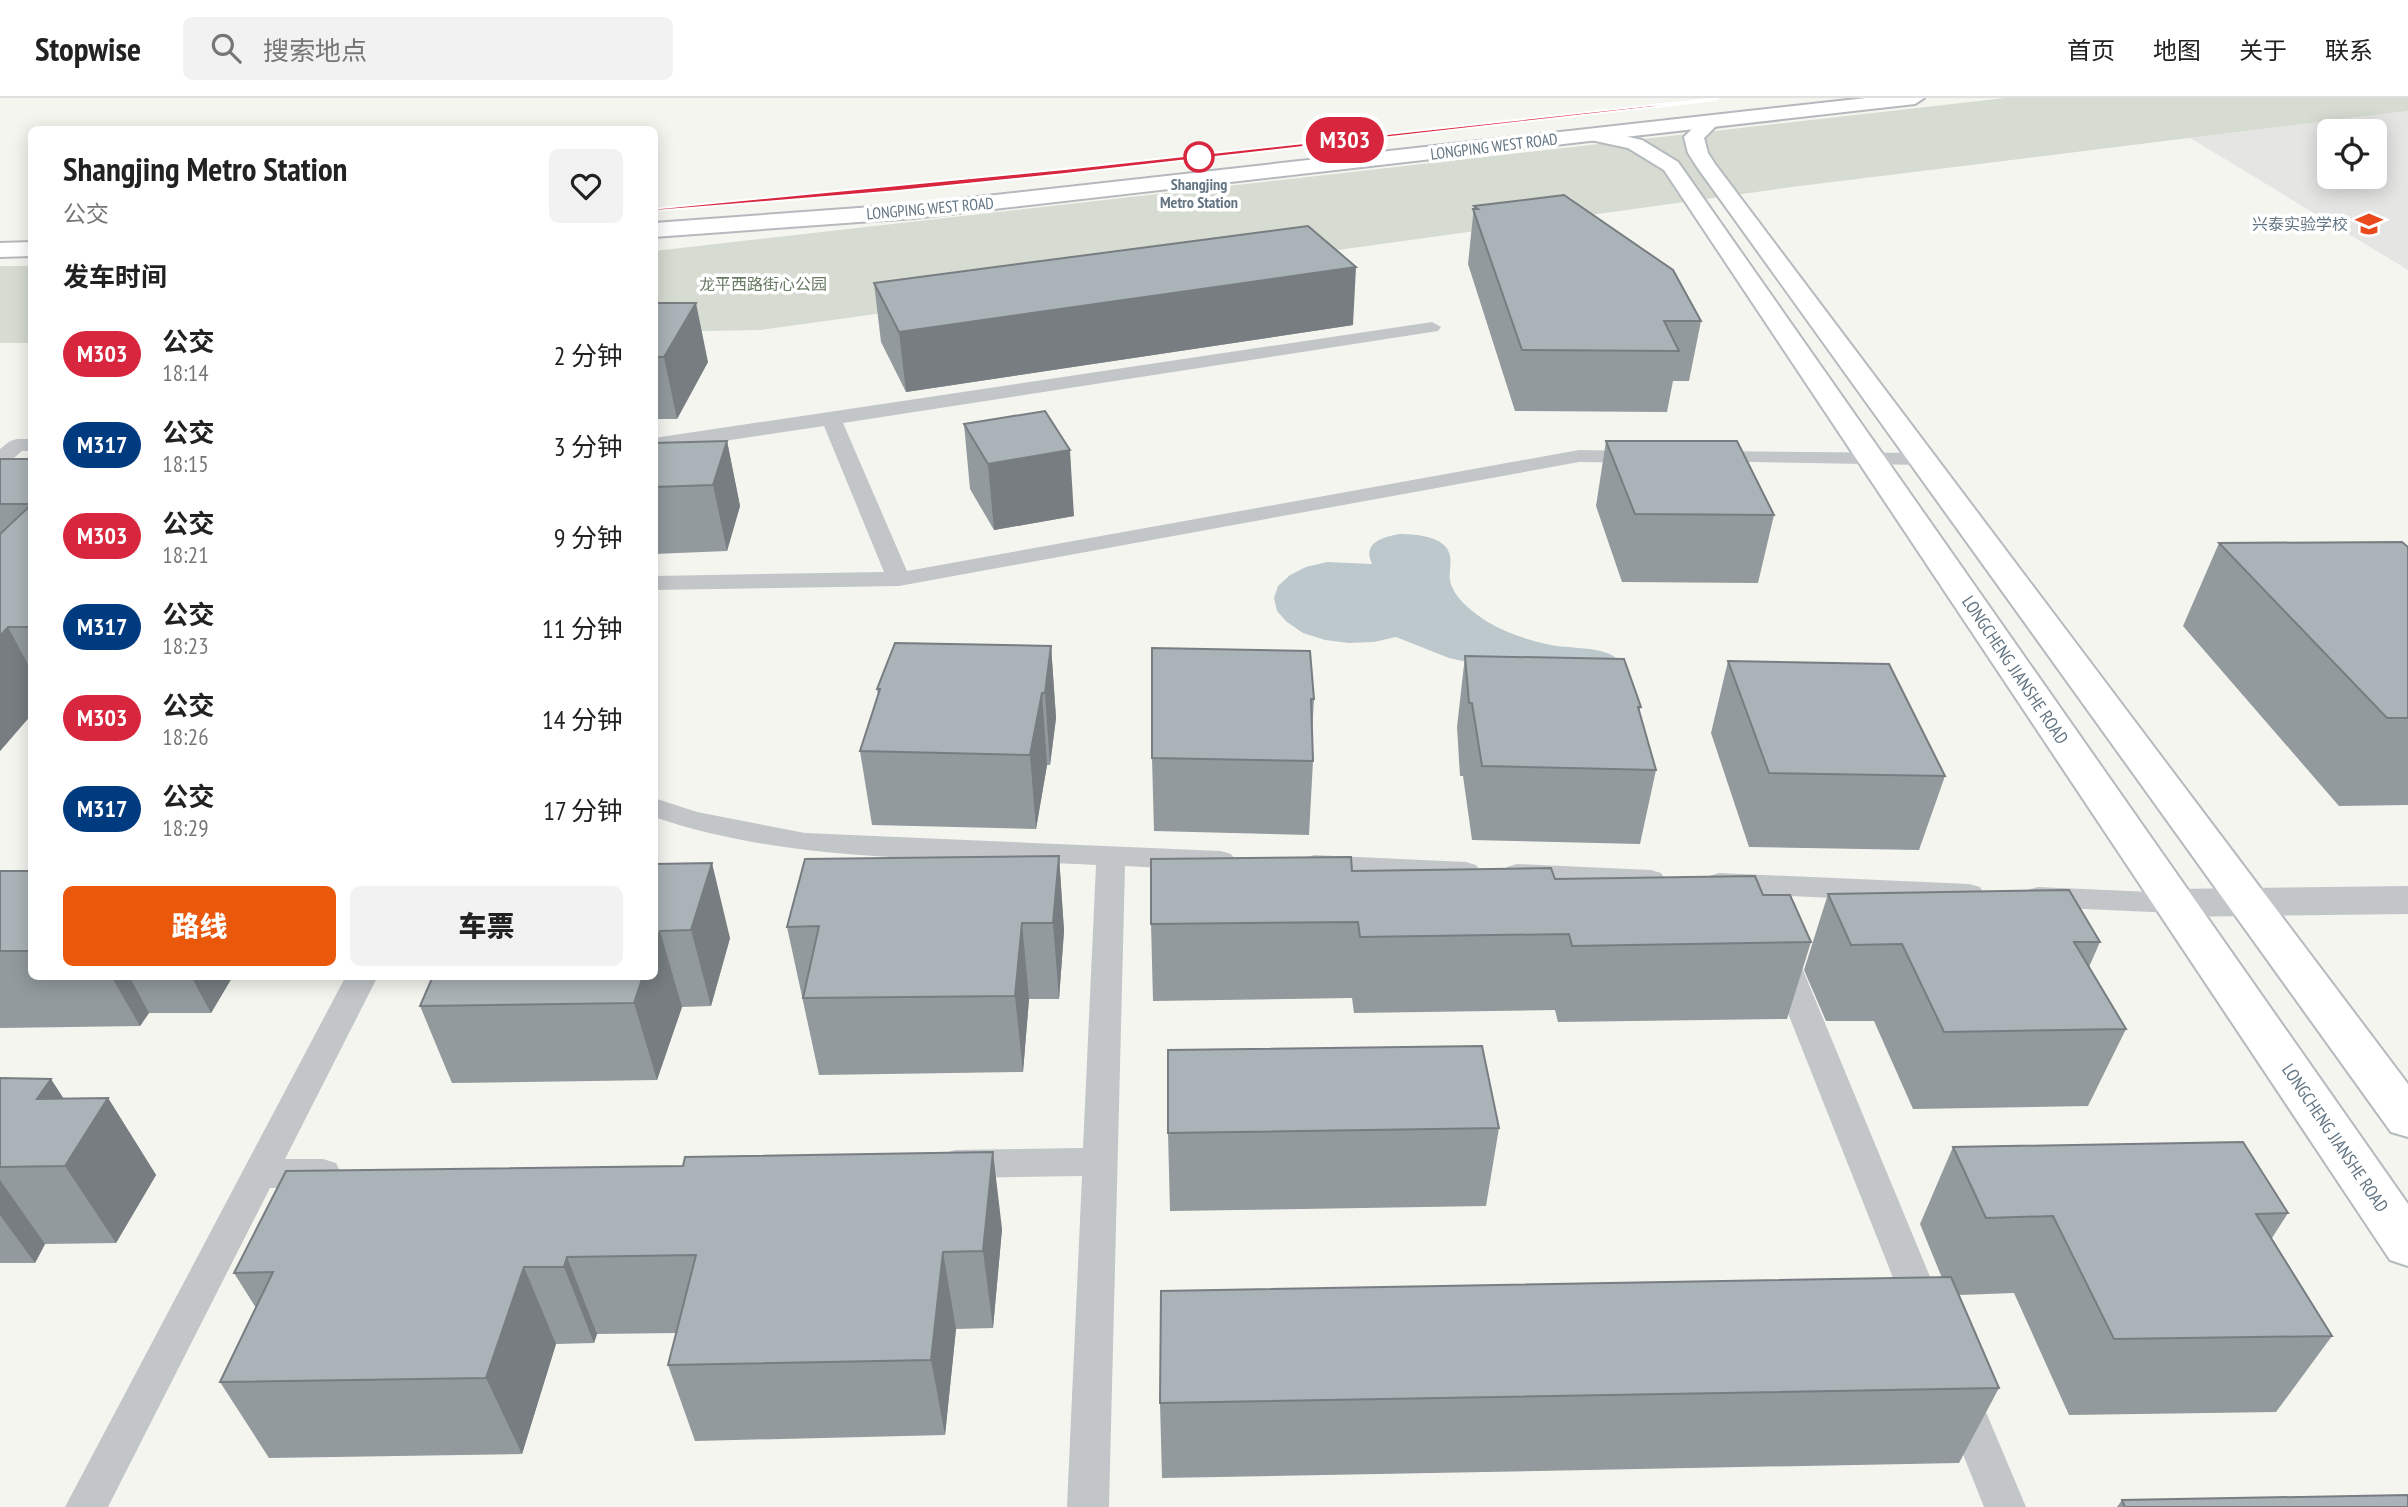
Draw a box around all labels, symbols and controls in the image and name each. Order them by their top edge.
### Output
search box [183,17,673,80]
text: Stopwise [35,27,141,70]
icon: search [207,29,245,67]
text: 搜索地点 [263,34,367,67]
text: 首页 [2067,35,2115,66]
text: 地图 [2153,35,2201,66]
text: 关于 [2239,35,2287,66]
text: 联系 [2325,35,2373,66]
line badge: M303 [1296,117,1394,163]
map controls [2317,119,2387,189]
button: locate [2317,119,2387,189]
text: M303 [1320,124,1370,155]
street label: LONGPING WEST ROAD [1429,128,1559,164]
marker: Shangjing Metro Station [1184,142,1214,172]
text: Shangjing Metro Station [63,147,347,190]
button: heart [549,149,623,223]
place label: Shangjing Metro Station [1160,174,1238,212]
street label: LONGPING WEST ROAD [866,192,994,224]
text: 公交 [63,199,109,228]
school or university icon: 兴泰实验学校 [2354,209,2384,239]
place label: 兴泰实验学校 [2252,214,2348,234]
text: 发车时间 [63,260,167,293]
park label: 龙平西路街心公园 [699,274,827,294]
text: 公交 [162,325,214,358]
text: M303 [77,338,127,369]
text: 2 分钟 [554,339,623,372]
text: 18:14 [162,358,209,387]
text: 公交 [162,416,214,449]
text: M317 [77,429,127,460]
text: 3 分钟 [554,430,623,463]
text: 18:15 [162,449,209,478]
text: 公交 [162,507,214,540]
text: M303 [77,520,127,551]
text: 9 分钟 [554,521,623,554]
text: 18:21 [162,540,209,569]
street label: LONGCHENG JIANSHE ROAD [1957,591,2074,748]
text: 公交 [162,598,214,631]
text: M317 [77,611,127,642]
text: 11 分钟 [542,612,623,645]
text: 18:23 [162,631,209,660]
text: 公交 [162,689,214,722]
text: M303 [77,702,127,733]
text: 14 分钟 [542,703,623,736]
text: 18:26 [162,722,209,751]
text: 公交 [162,780,214,813]
text: M317 [77,793,127,824]
text: 17 分钟 [543,794,623,827]
text: 18:29 [162,813,209,842]
button: 路线 [63,886,336,966]
button: 车票 [350,886,623,966]
street label: LONGCHENG JIANSHE ROAD [2277,1059,2394,1216]

